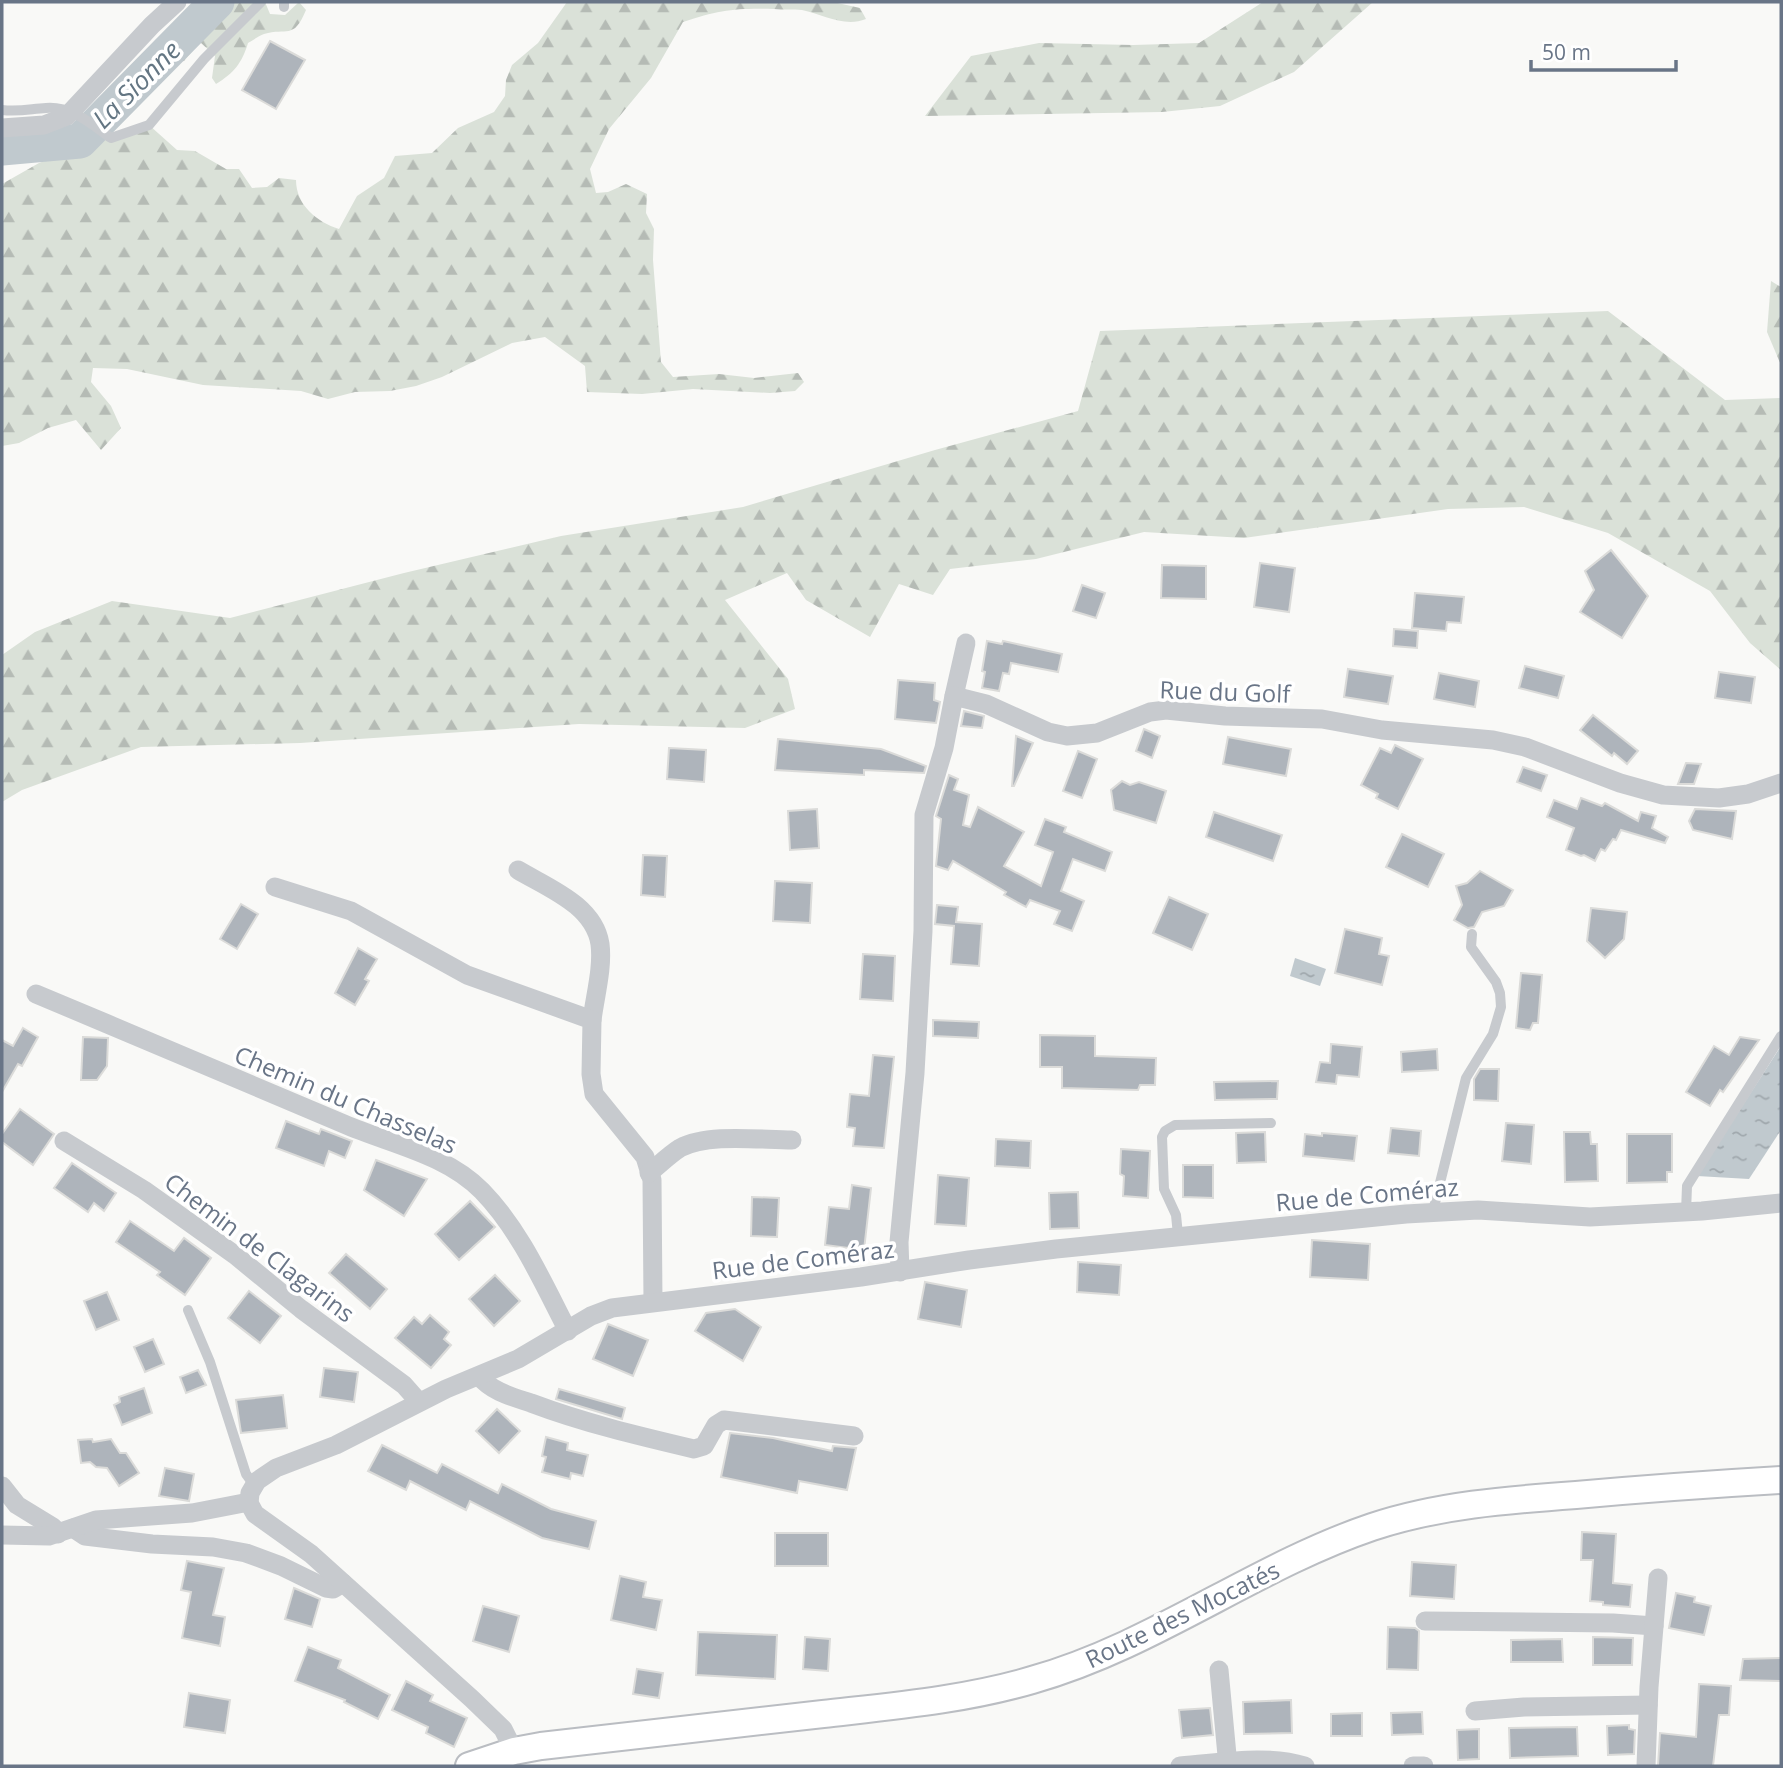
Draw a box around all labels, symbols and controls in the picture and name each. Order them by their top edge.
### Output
scale bar [1531,28,1676,72]
water label: La Sionne [84,32,188,136]
text: 50 m [1542,38,1591,66]
street label: Rue du Golf [1159,672,1293,710]
street label: Chemin du Chasselas [230,1037,462,1161]
street label: Chemin de Clagarins [158,1165,362,1329]
street label: Rue de Coméraz [1274,1170,1460,1218]
street label: Rue de Coméraz [710,1231,896,1287]
street label: Route des Mocatés [1079,1553,1285,1675]

